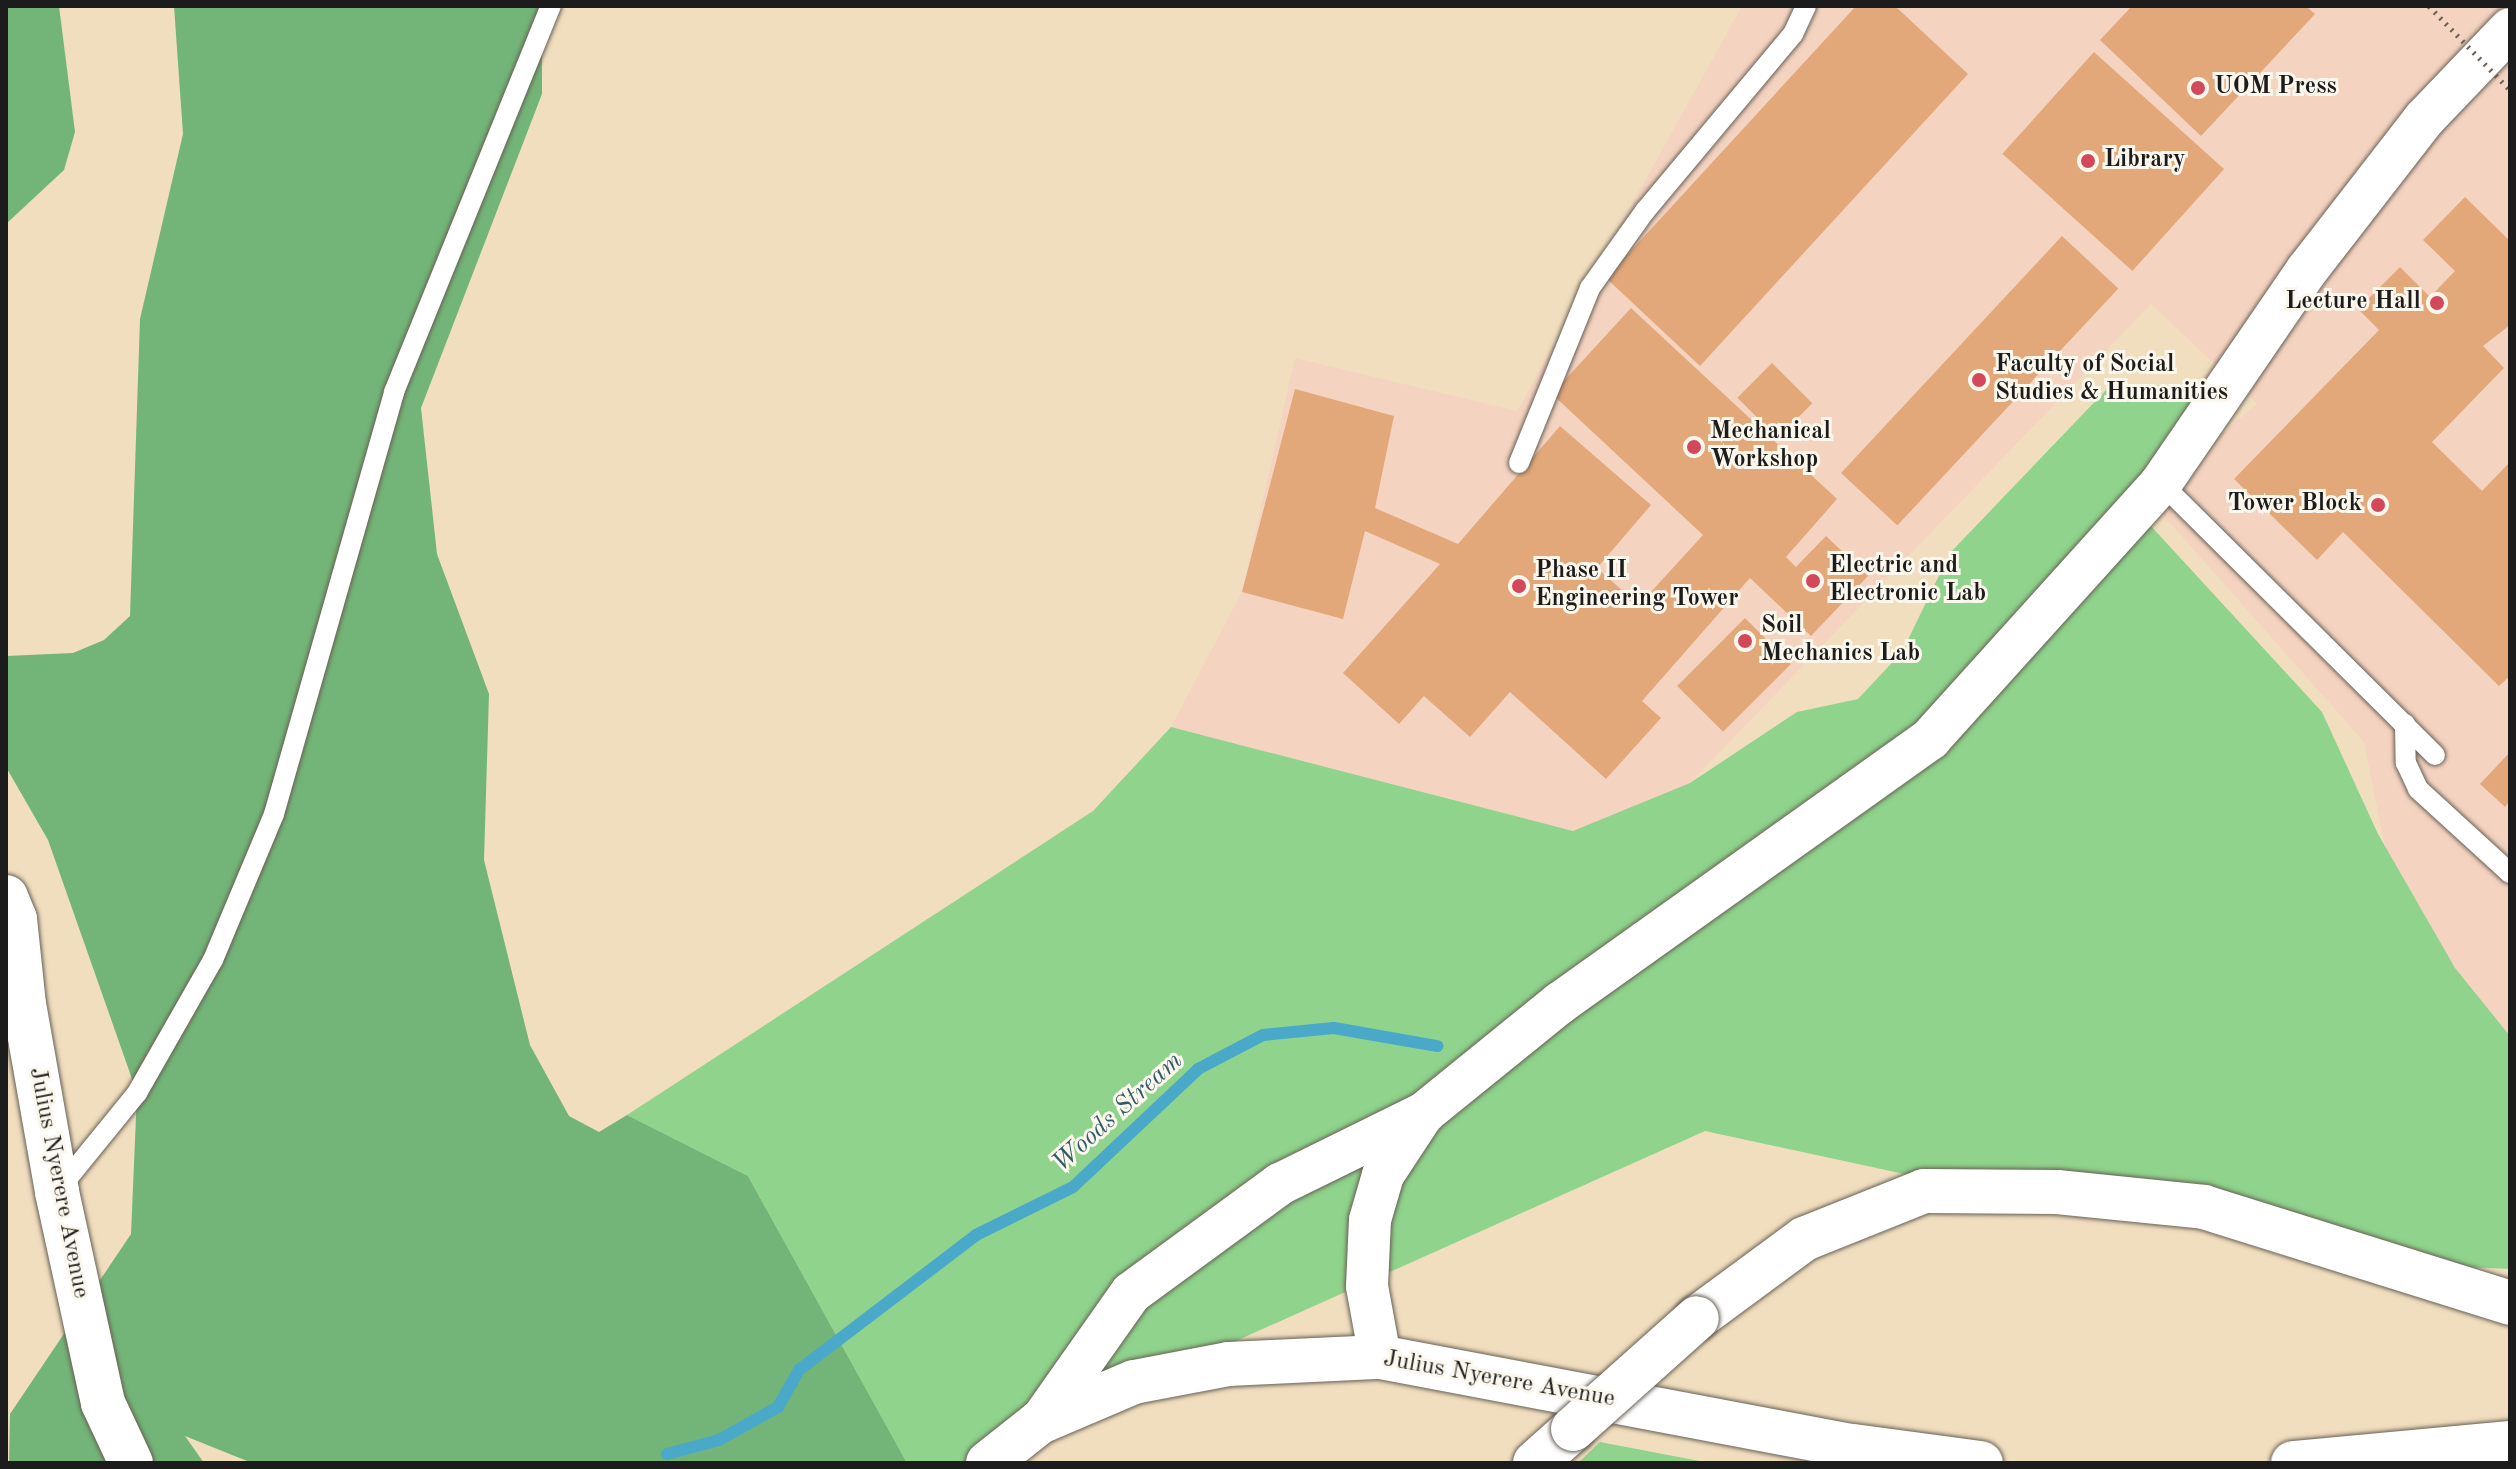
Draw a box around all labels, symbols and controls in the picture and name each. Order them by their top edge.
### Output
place label: UOM Press [2214,74,2337,102]
marker: UOM Press [2189,79,2207,97]
place label: Library [2104,147,2185,175]
marker: Library [2079,152,2097,170]
place label: Lecture Hall [2285,289,2421,317]
marker: Lecture Hall [2428,294,2446,312]
place label: Faculty of Social Studies & Humanities [1995,352,2228,408]
marker: Faculty of Social Studies & Humanities [1970,371,1988,389]
place label: Mechanical Workshop [1710,419,1831,475]
marker: Mechanical Workshop [1685,438,1703,456]
place label: Tower Block [2228,491,2362,519]
marker: Tower Block [2369,496,2387,514]
place label: Electric and Electronic Lab [1829,553,1986,609]
place label: Phase II Engineering Tower [1535,558,1739,614]
marker: Electric and Electronic Lab [1804,572,1822,590]
marker: Phase II Engineering Tower [1510,577,1528,595]
place label: Soil Mechanics Lab [1761,613,1920,669]
marker: Soil Mechanics Lab [1736,632,1754,650]
water label: Woods Stream [1046,1046,1190,1180]
street label: Julius Nyerere Avenue [21,1065,95,1301]
street label: Julius Nyerere Avenue [1381,1345,1617,1415]

